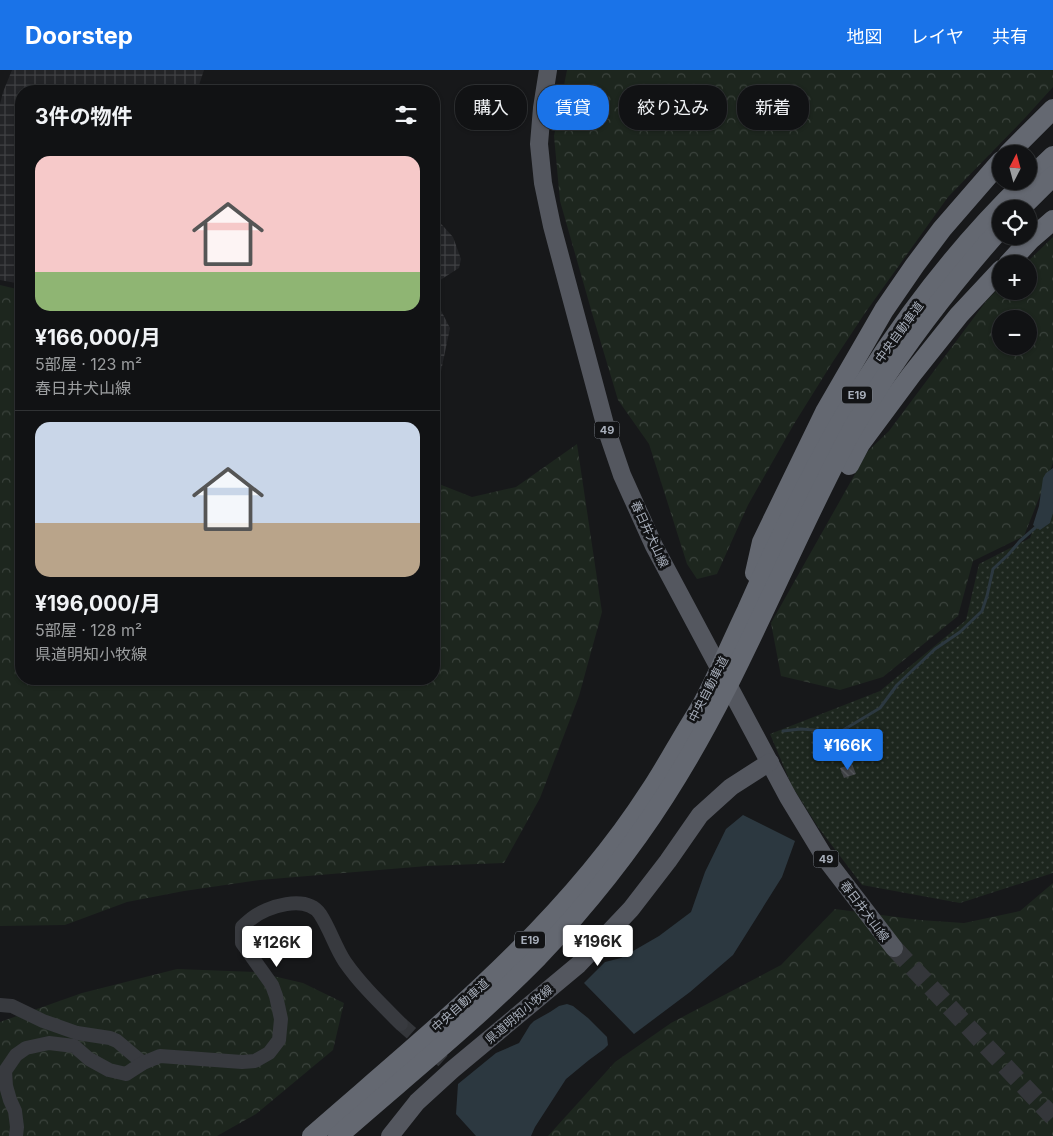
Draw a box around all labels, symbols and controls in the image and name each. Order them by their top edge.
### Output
text: Doorstep [25,21,133,50]
text: 地図 [847,26,883,47]
text: レイヤ [911,26,964,47]
text: 共有 [992,26,1028,47]
chip: 購入 [455,85,527,130]
chip: 賃貸 [537,85,609,130]
chip: 絞り込み [619,85,727,130]
chip: 新着 [737,85,809,130]
icon: filters [392,101,420,129]
text: 3件の物件 [35,104,133,129]
north arrow [992,145,1038,190]
map controls [992,145,1037,355]
icon: home [183,189,273,279]
button: locate [992,200,1037,245]
button: + [992,255,1037,300]
street label: 中央自動車道 [872,298,926,366]
button: − [992,310,1037,355]
text: ¥166,000/月 [35,325,161,350]
text: 5部屋 · 123 m² [35,354,142,374]
text: 春日井犬山線 [35,378,131,398]
road number: E19 [842,386,872,404]
road number: 49 [594,422,620,438]
icon: home [183,454,273,544]
street label: 春日井犬山線 [628,498,672,570]
text: ¥196,000/月 [35,591,161,616]
text: 5部屋 · 128 m² [35,620,142,640]
text: 県道明知小牧線 [35,644,147,664]
street label: 中央自動車道 [685,654,731,724]
pin: ¥166K [813,728,883,771]
text: ¥166K [824,735,872,755]
road number: 49 [814,851,838,868]
street label: 春日井犬山線 [837,878,893,944]
pin: ¥196K [563,924,633,967]
pin: ¥126K [242,926,312,968]
text: ¥196K [574,931,622,951]
text: ¥126K [253,932,301,952]
road number: E19 [515,932,545,948]
street label: 中央自動車道 [428,975,492,1035]
street label: 県道明知小牧線 [482,981,556,1047]

